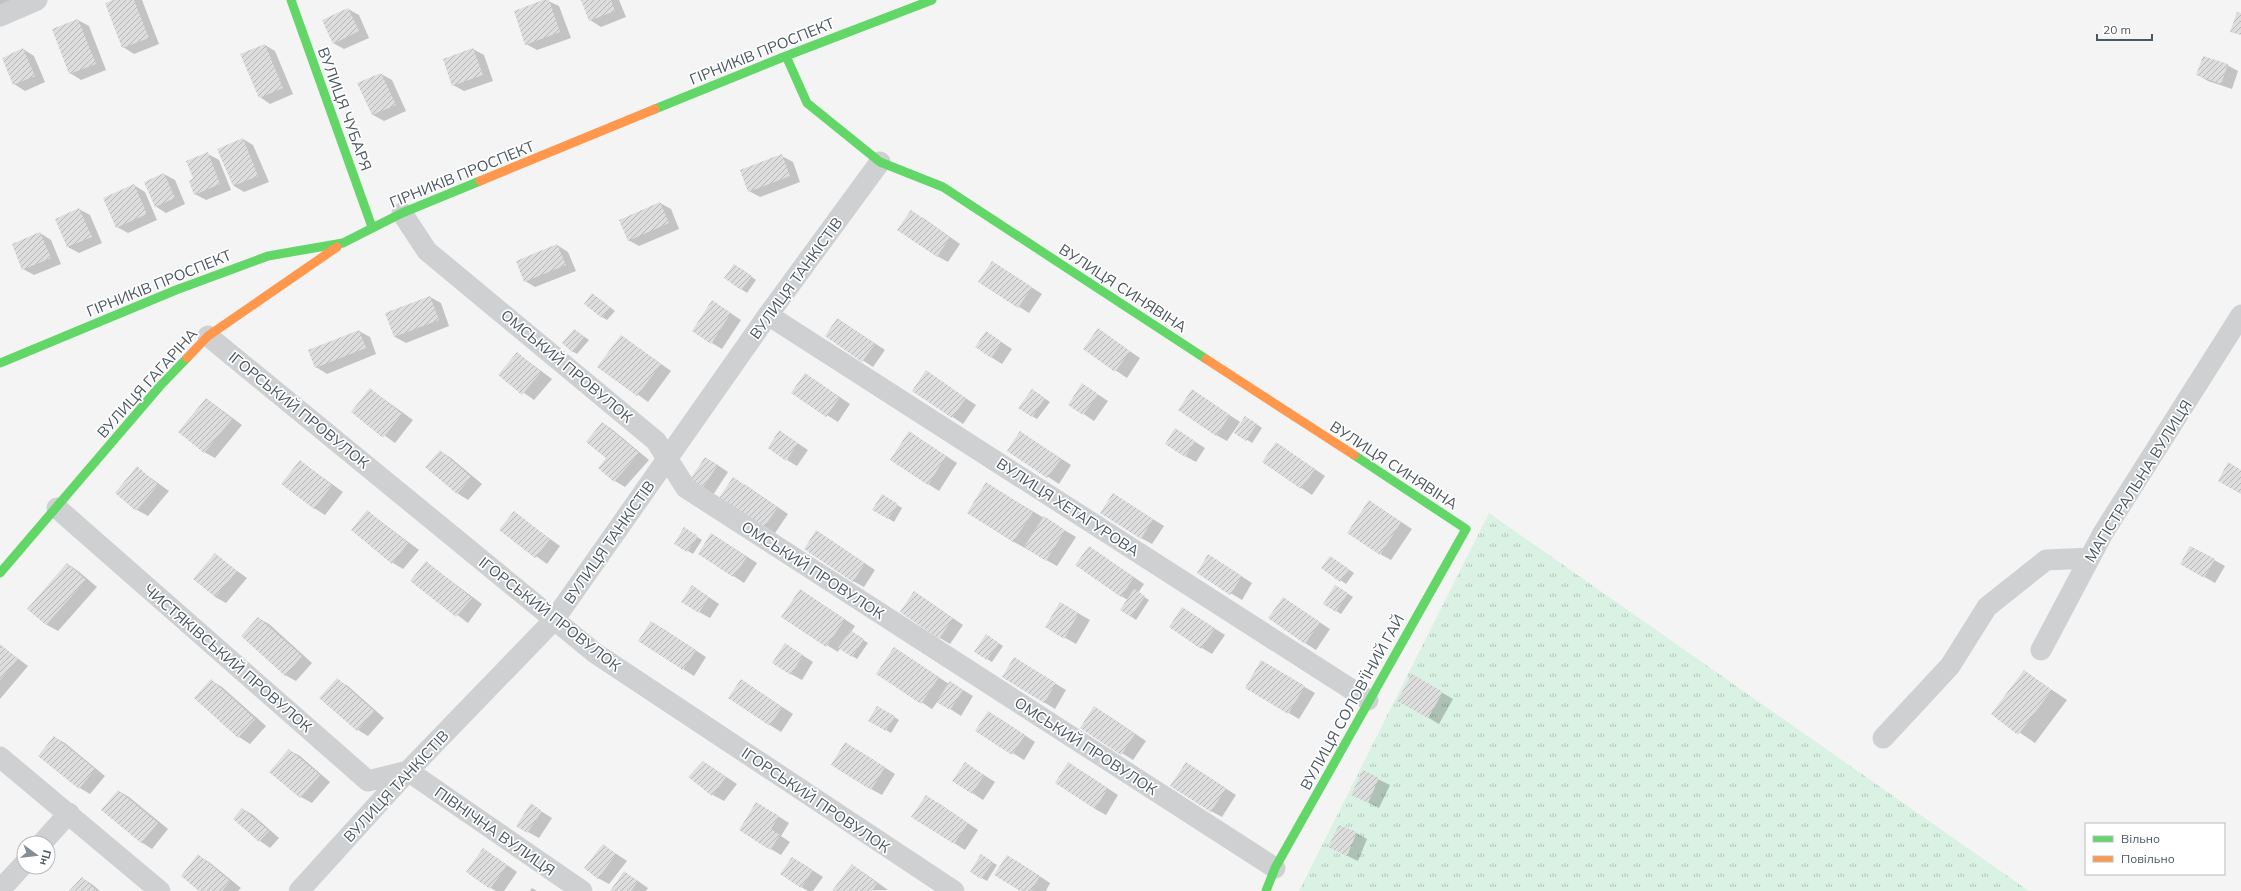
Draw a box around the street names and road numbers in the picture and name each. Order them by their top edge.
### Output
street label: ГІРНИКІВ ПРОСПЕКТ [687,13,837,89]
street label: ВУЛИЦЯ ЧУБАРЯ [314,45,376,173]
street label: ГІРНИКІВ ПРОСПЕКТ [387,136,537,212]
street label: ВУЛИЦЯ ТАНКІСТІВ [745,213,847,343]
street label: ВУЛИЦЯ СИНЯВІНА [1056,240,1190,336]
street label: ГІРНИКІВ ПРОСПЕКТ [84,245,234,321]
street label: ОМСЬКИЙ ПРОВУЛОК [497,305,637,427]
street label: ВУЛИЦЯ ГАГАРІНА [93,324,201,442]
street label: ІГОРСЬКИЙ ПРОВУЛОК [225,348,373,473]
street label: МАГІСТРАЛЬНА ВУЛИЦЯ [2080,396,2196,566]
street label: ВУЛИЦЯ СИНЯВІНА [1327,417,1461,513]
street label: ВУЛИЦЯ ХЕТАГУРОВА [993,454,1143,560]
street label: ВУЛИЦЯ ТАНКІСТІВ [559,477,659,607]
street label: ОМСЬКИЙ ПРОВУЛОК [738,517,888,623]
street label: ІГОРСЬКИЙ ПРОВУЛОК [475,553,625,675]
street label: ЧИСТЯКІВСЬКИЙ ПРОВУЛОК [140,580,316,736]
street label: ВУЛИЦЯ СОЛОВ'ЇНИЙ ГАЙ [1296,611,1408,793]
street label: ОМСЬКИЙ ПРОВУЛОК [1011,693,1161,799]
street label: ВУЛИЦЯ ТАНКІСТІВ [339,726,453,846]
street label: ІГОРСЬКИЙ ПРОВУЛОК [738,743,894,857]
street label: ПІВНІЧНА ВУЛИЦЯ [431,782,559,880]

